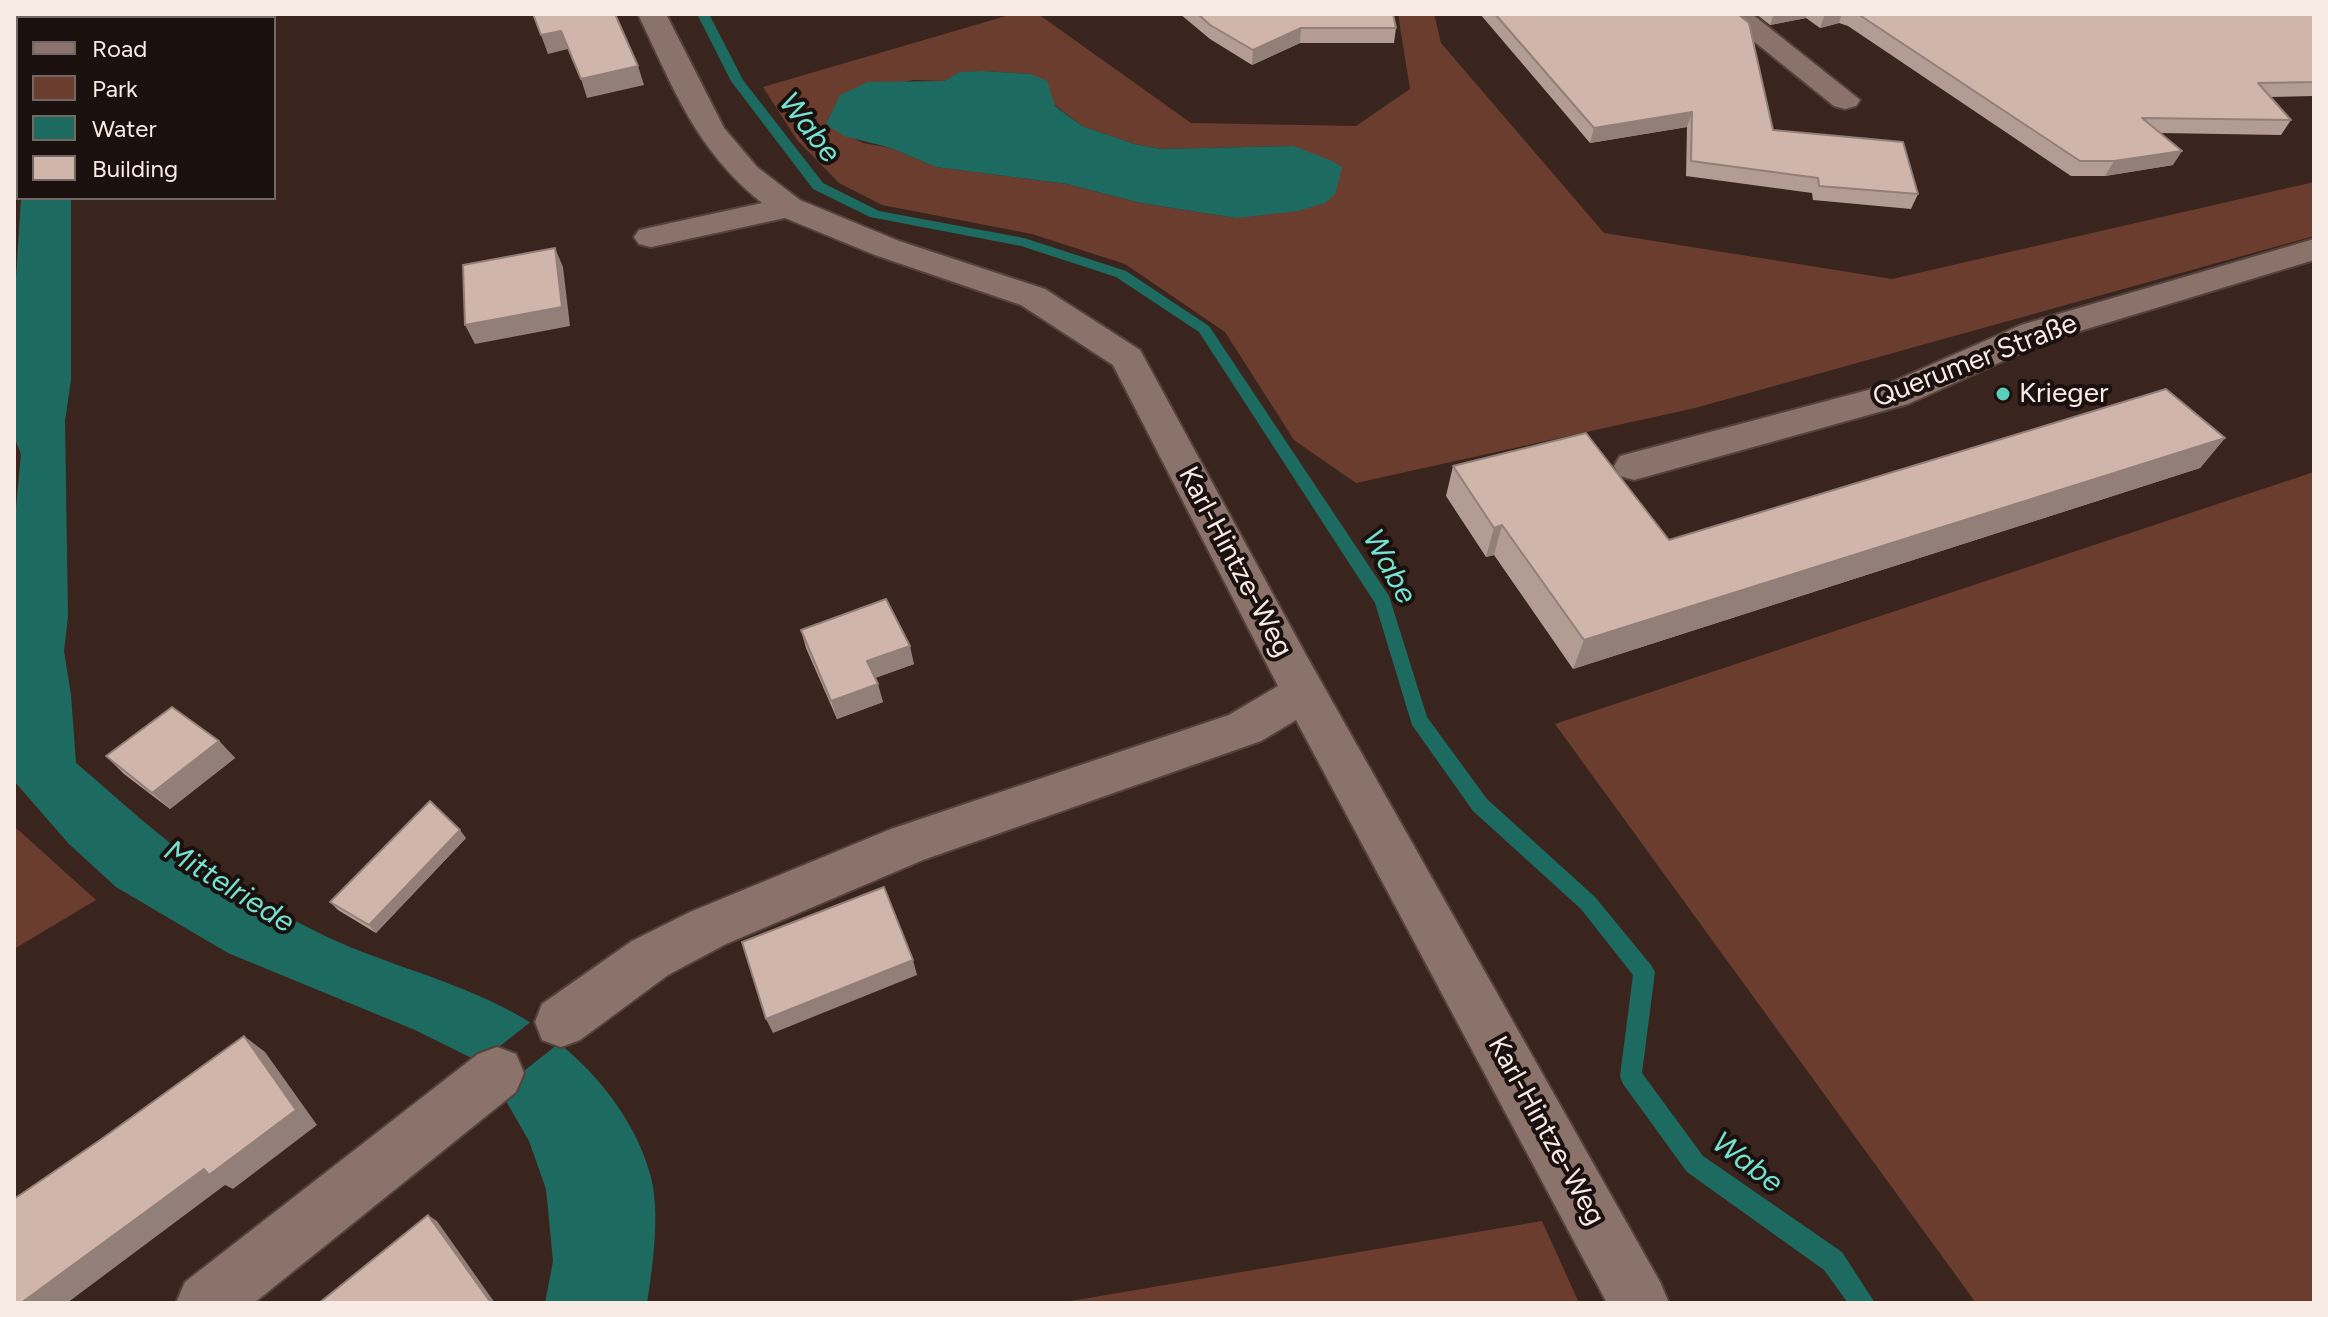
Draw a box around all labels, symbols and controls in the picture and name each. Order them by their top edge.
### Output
legend [16,16,276,200]
text: Road [92,34,147,63]
text: Park [92,74,138,103]
water label: Wabe [770,86,848,170]
text: Water [92,114,157,143]
text: Building [92,154,178,183]
street label: Querumer Straße [1868,307,2082,415]
place label: Krieger [2019,377,2108,411]
marker: Krieger [1994,385,2012,403]
street label: Karl-Hintze-Weg [1171,461,1299,663]
water label: Wabe [1354,524,1424,610]
water label: Mittelriede [157,833,301,941]
street label: Karl-Hintze-Weg [1480,1031,1612,1231]
water label: Wabe [1705,1125,1789,1201]

